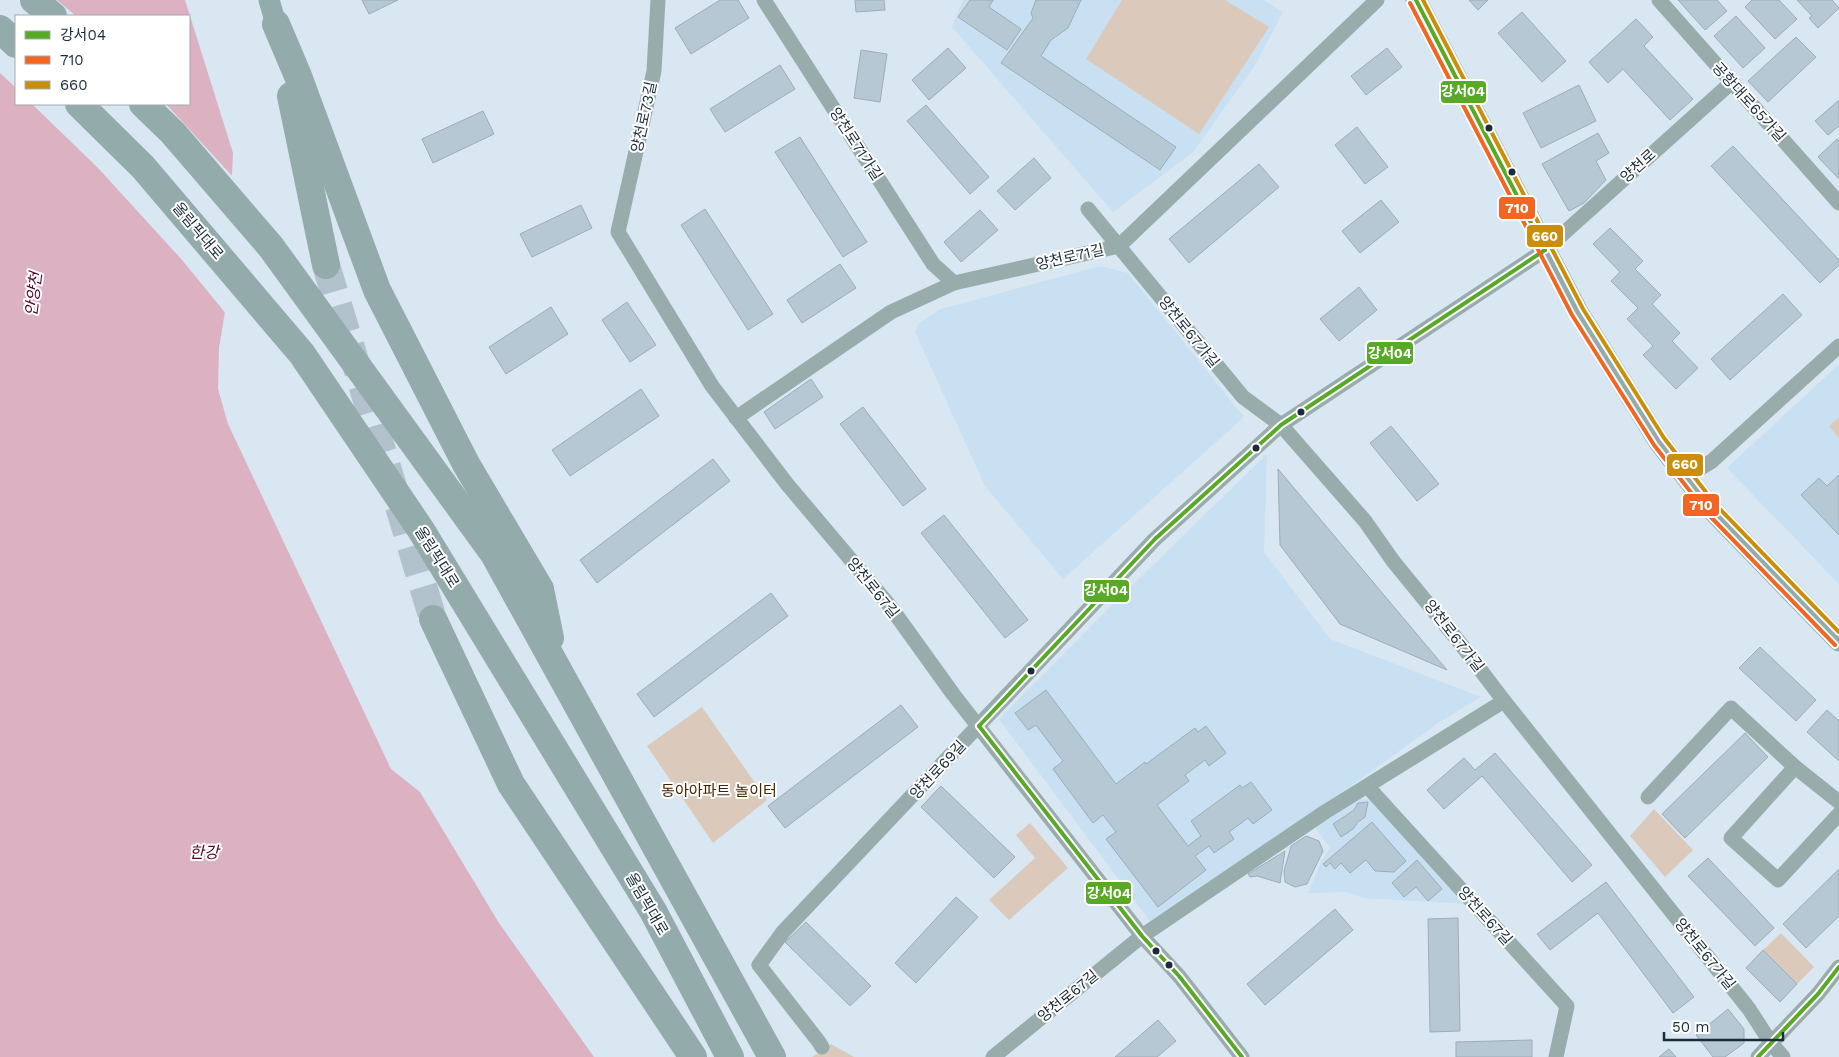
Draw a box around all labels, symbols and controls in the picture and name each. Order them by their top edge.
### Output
legend [15,15,190,105]
text: 강서04 [60,26,106,44]
text: 710 [60,51,84,69]
street label: 공항대로65가길 [1709,59,1789,145]
text: 660 [60,76,88,94]
street label: 양천로73길 [628,80,660,154]
line badge: 강서04 [1440,80,1487,104]
text: 강서04 [1441,83,1485,99]
street label: 양천로71가길 [826,104,886,184]
unlabelled marker [1484,123,1494,133]
street label: 양천로 [1617,145,1659,187]
unlabelled marker [1507,167,1517,177]
line badge: 710 [1498,196,1536,220]
street label: 올림픽대로 [169,199,227,263]
text: 710 [1505,200,1529,216]
line badge: 660 [1526,224,1564,248]
text: 660 [1532,228,1558,244]
street label: 양천로71길 [1034,240,1106,274]
water label: 안양천 [21,269,46,317]
street label: 양천로67가길 [1155,293,1223,371]
line badge: 강서04 [1366,341,1414,365]
text: 강서04 [1368,345,1412,361]
unlabelled marker [1296,407,1306,417]
unlabelled marker [1251,443,1261,453]
line badge: 660 [1666,453,1704,477]
text: 660 [1672,456,1698,472]
line badge: 710 [1682,493,1720,517]
text: 710 [1689,497,1713,513]
street label: 올림픽대로 [411,523,463,591]
street label: 양천로67길 [843,554,903,622]
line badge: 강서04 [1083,579,1130,603]
text: 강서04 [1084,582,1128,598]
street label: 양천로67가길 [1420,596,1488,676]
unlabelled marker [1026,666,1036,676]
street label: 양천로69길 [906,737,970,803]
park label: 동아아파트 놀이터 [661,782,777,800]
water label: 한강 [189,843,221,862]
street label: 올림픽대로 [622,870,672,938]
line badge: 강서04 [1085,881,1132,905]
street label: 양천로67길 [1454,883,1516,949]
text: 강서04 [1087,885,1131,901]
street label: 양천로67가길 [1671,915,1739,993]
unlabelled marker [1151,946,1161,956]
unlabelled marker [1164,960,1174,970]
street label: 양천로67길 [1034,966,1102,1026]
scale bar [1664,1010,1783,1042]
text: 50 m [1672,1018,1709,1036]

